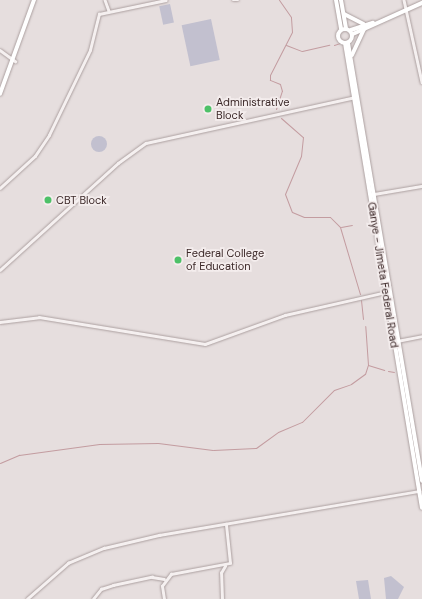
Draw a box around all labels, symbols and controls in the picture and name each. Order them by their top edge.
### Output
place label: Administrative Block [216,96,290,122]
marker: Administrative Block [203,104,213,114]
place label: CBT Block [56,193,107,207]
marker: CBT Block [43,195,53,205]
street label: Ganye - Jimeta Federal Road [365,201,401,349]
place label: Federal College of Education [186,247,264,273]
marker: Federal College of Education [173,255,183,265]

